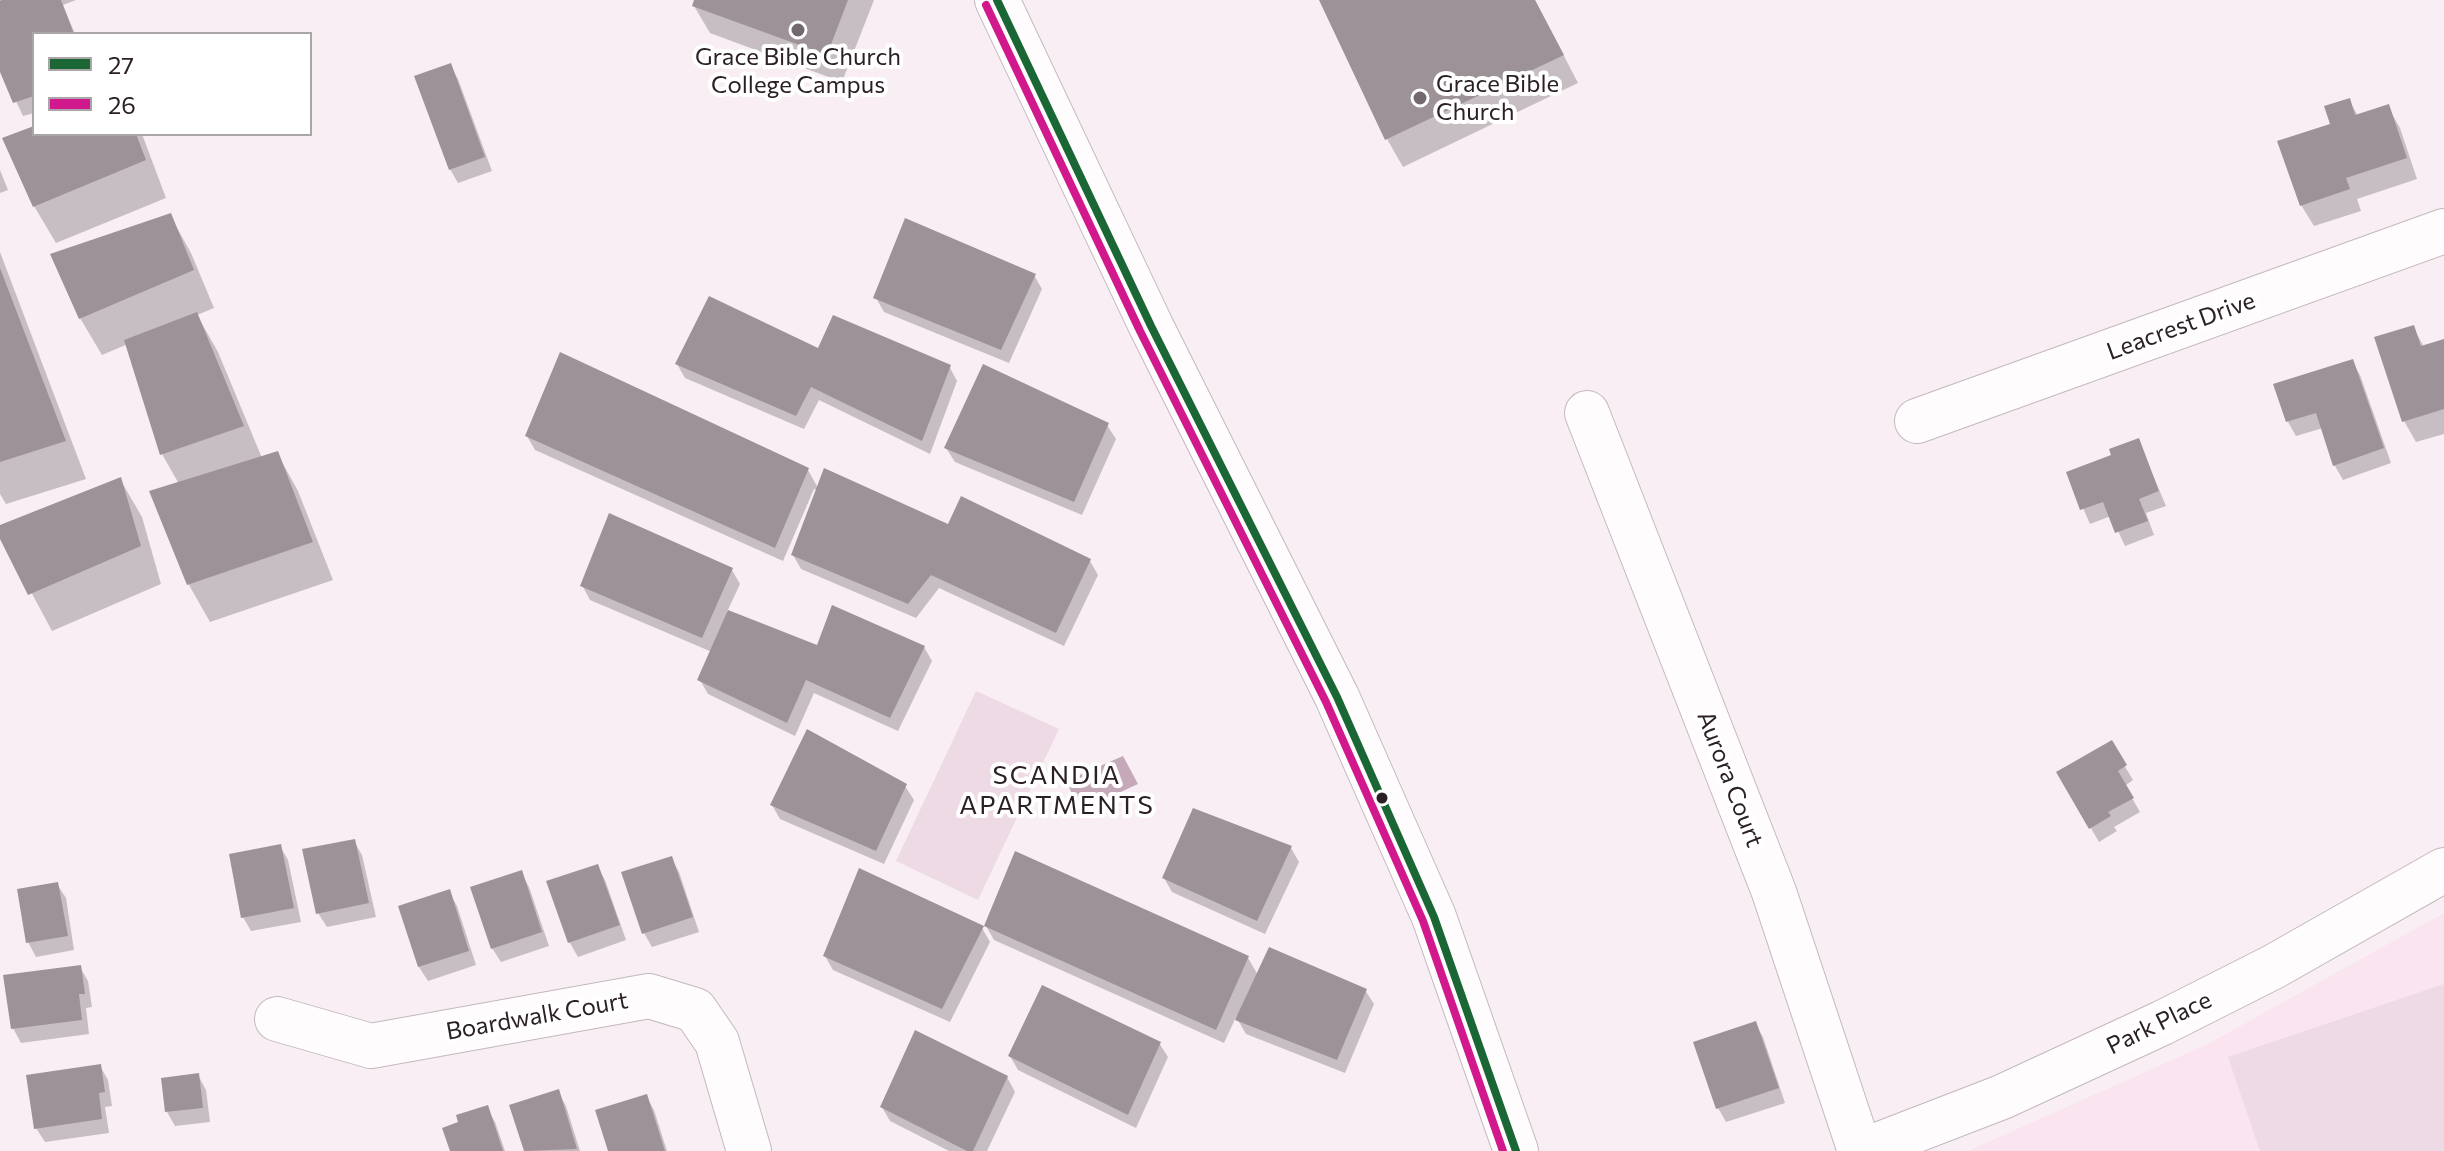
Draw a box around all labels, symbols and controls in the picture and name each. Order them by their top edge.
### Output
marker: Grace Bible Church College Campus [789,21,807,39]
legend [32,32,312,136]
place label: Grace Bible Church College Campus [695,43,901,99]
text: 27 [108,50,134,79]
place label: Grace Bible Church [1436,70,1559,126]
marker: Grace Bible Church [1411,89,1429,107]
text: 26 [108,90,136,119]
street label: Leacrest Drive [2103,286,2259,366]
street label: Aurora Court [1691,707,1769,851]
district label: SCANDIA APARTMENTS [959,759,1155,820]
unlabelled marker [1374,790,1390,806]
street label: Park Place [2102,985,2216,1061]
street label: Boardwalk Court [444,986,630,1046]

